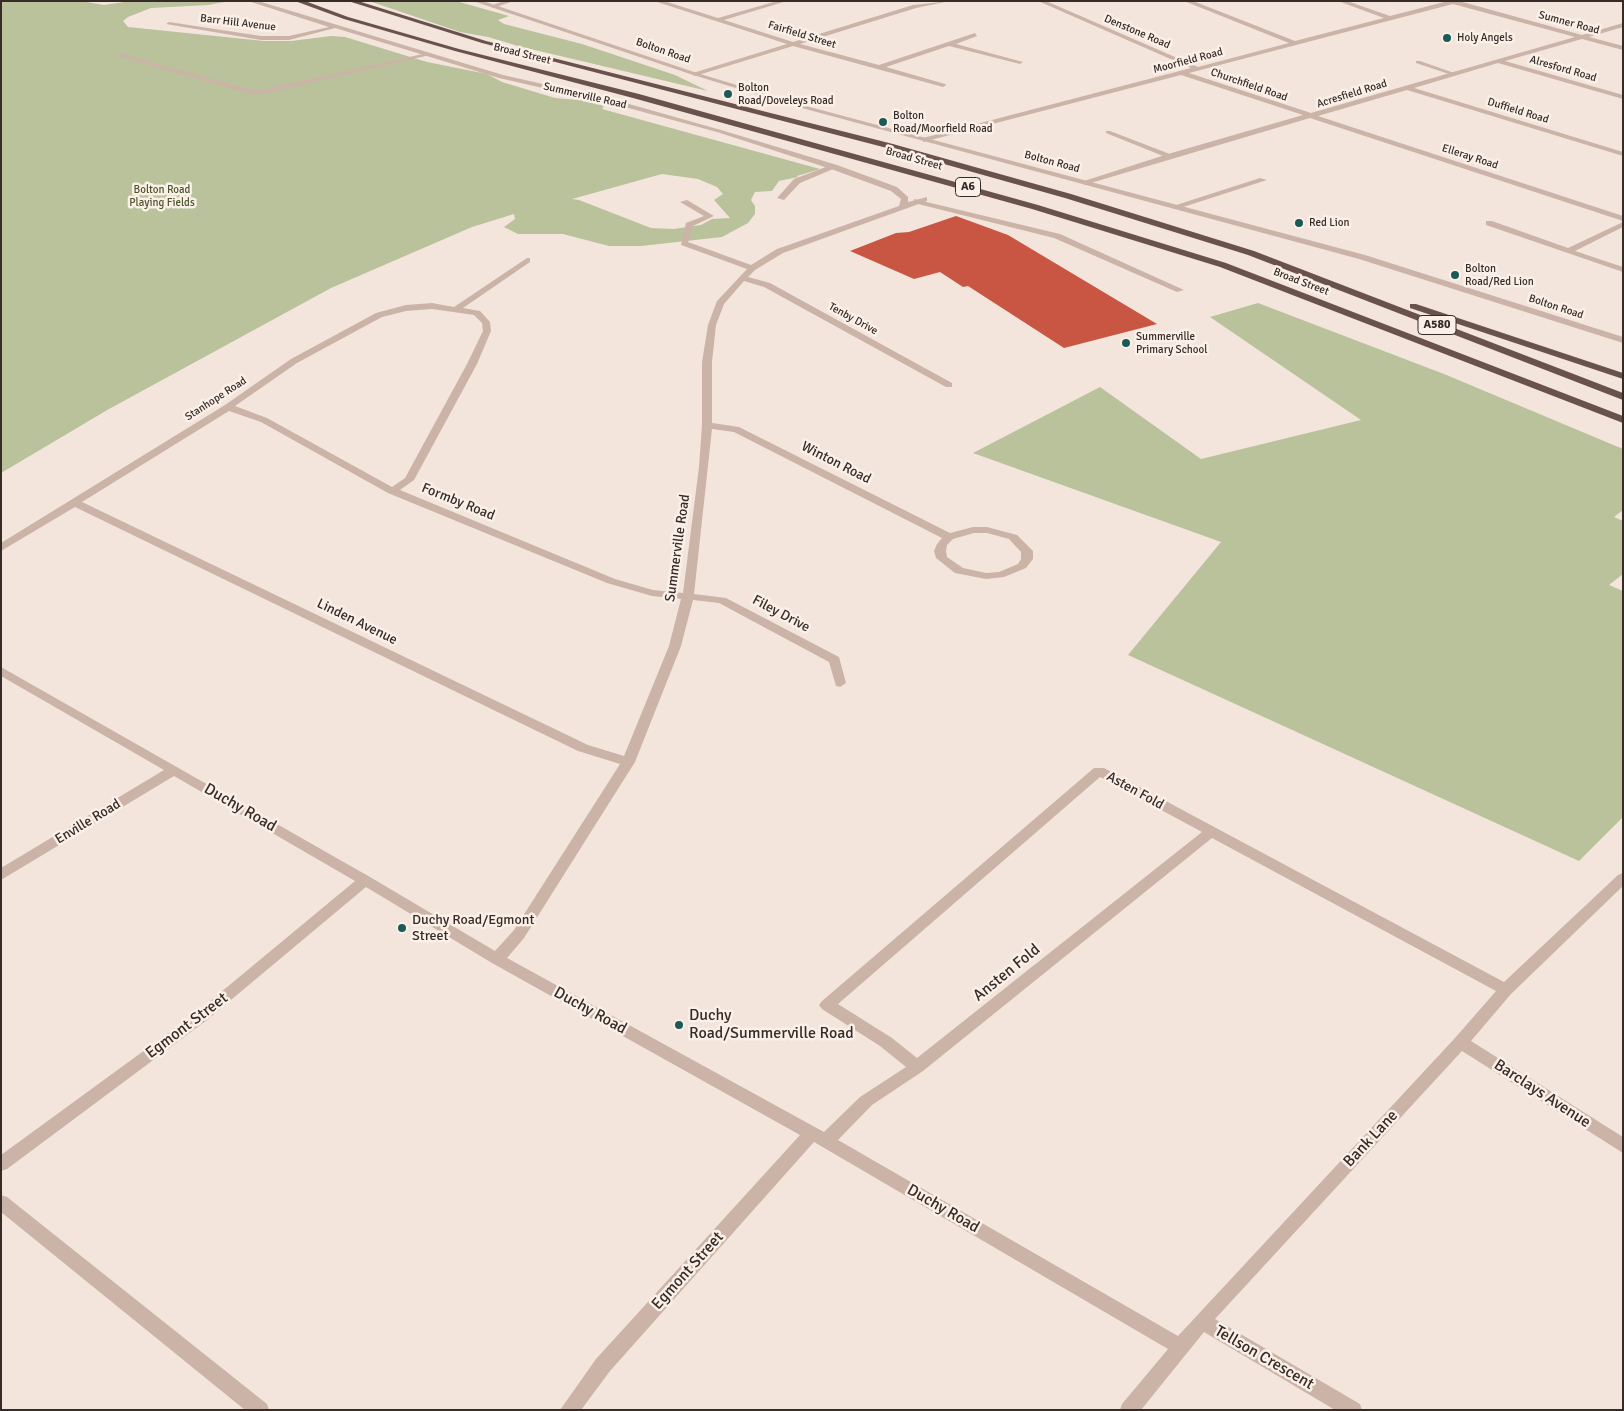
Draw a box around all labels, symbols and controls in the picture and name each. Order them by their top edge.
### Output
street label: Sumner Road [1537,9,1601,37]
street label: Barr Hill Avenue [199,12,277,34]
street label: Denstone Road [1102,12,1172,52]
street label: Fairfield Street [766,18,838,52]
place label: Holy Angels [1457,31,1513,45]
marker: Holy Angels [1441,32,1453,44]
street label: Bolton Road [634,36,692,66]
street label: Broad Street [492,41,552,67]
street label: Moorfield Road [1152,45,1224,77]
street label: Alresford Road [1528,53,1598,85]
street label: Churchfield Road [1209,66,1289,104]
street label: Acresfield Road [1315,77,1389,111]
street label: Summerville Road [542,80,628,112]
place label: Bolton Road/Doveleys Road [738,81,834,107]
marker: Bolton Road/Doveleys Road [722,88,734,100]
street label: Duffield Road [1486,95,1550,127]
place label: Bolton Road/Moorfield Road [893,109,993,135]
marker: Bolton Road/Moorfield Road [877,116,889,128]
street label: Elleray Road [1440,142,1500,172]
street label: Broad Street [884,145,944,173]
street label: Bolton Road [1023,148,1081,176]
road number: A6 [956,178,980,196]
park label: Bolton Road Playing Fields [129,183,195,209]
place label: Red Lion [1309,216,1349,230]
marker: Red Lion [1293,217,1305,229]
place label: Bolton Road/Red Lion [1465,262,1534,288]
street label: Broad Street [1271,265,1331,299]
marker: Bolton Road/Red Lion [1449,269,1461,281]
street label: Bolton Road [1527,292,1585,322]
street label: Tenby Drive [826,300,880,338]
road number: A580 [1418,316,1456,334]
place label: Summerville Primary School [1136,330,1207,356]
marker: Summerville Primary School [1120,337,1132,349]
street label: Stanhope Road [183,374,249,424]
street label: Winton Road [798,438,874,488]
street label: Formby Road [419,480,497,524]
street label: Summerville Road [662,493,694,603]
street label: Filey Drive [749,592,813,636]
street label: Linden Avenue [314,595,400,649]
street label: Asten Fold [1103,768,1167,814]
street label: Duchy Road [200,780,280,836]
street label: Enville Road [52,796,124,848]
place label: Duchy Road/Egmont Street [412,912,534,944]
marker: Duchy Road/Egmont Street [396,922,408,934]
street label: Ansten Fold [970,940,1044,1006]
street label: Duchy Road [550,983,630,1039]
street label: Egmont Street [142,989,232,1063]
place label: Duchy Road/Summerville Road [689,1006,854,1044]
marker: Duchy Road/Summerville Road [673,1019,685,1031]
street label: Barclays Avenue [1490,1056,1594,1132]
street label: Bank Lane [1340,1106,1402,1172]
street label: Duchy Road [903,1181,983,1237]
street label: Egmont Street [648,1228,728,1314]
street label: Tellson Crescent [1211,1322,1317,1394]

